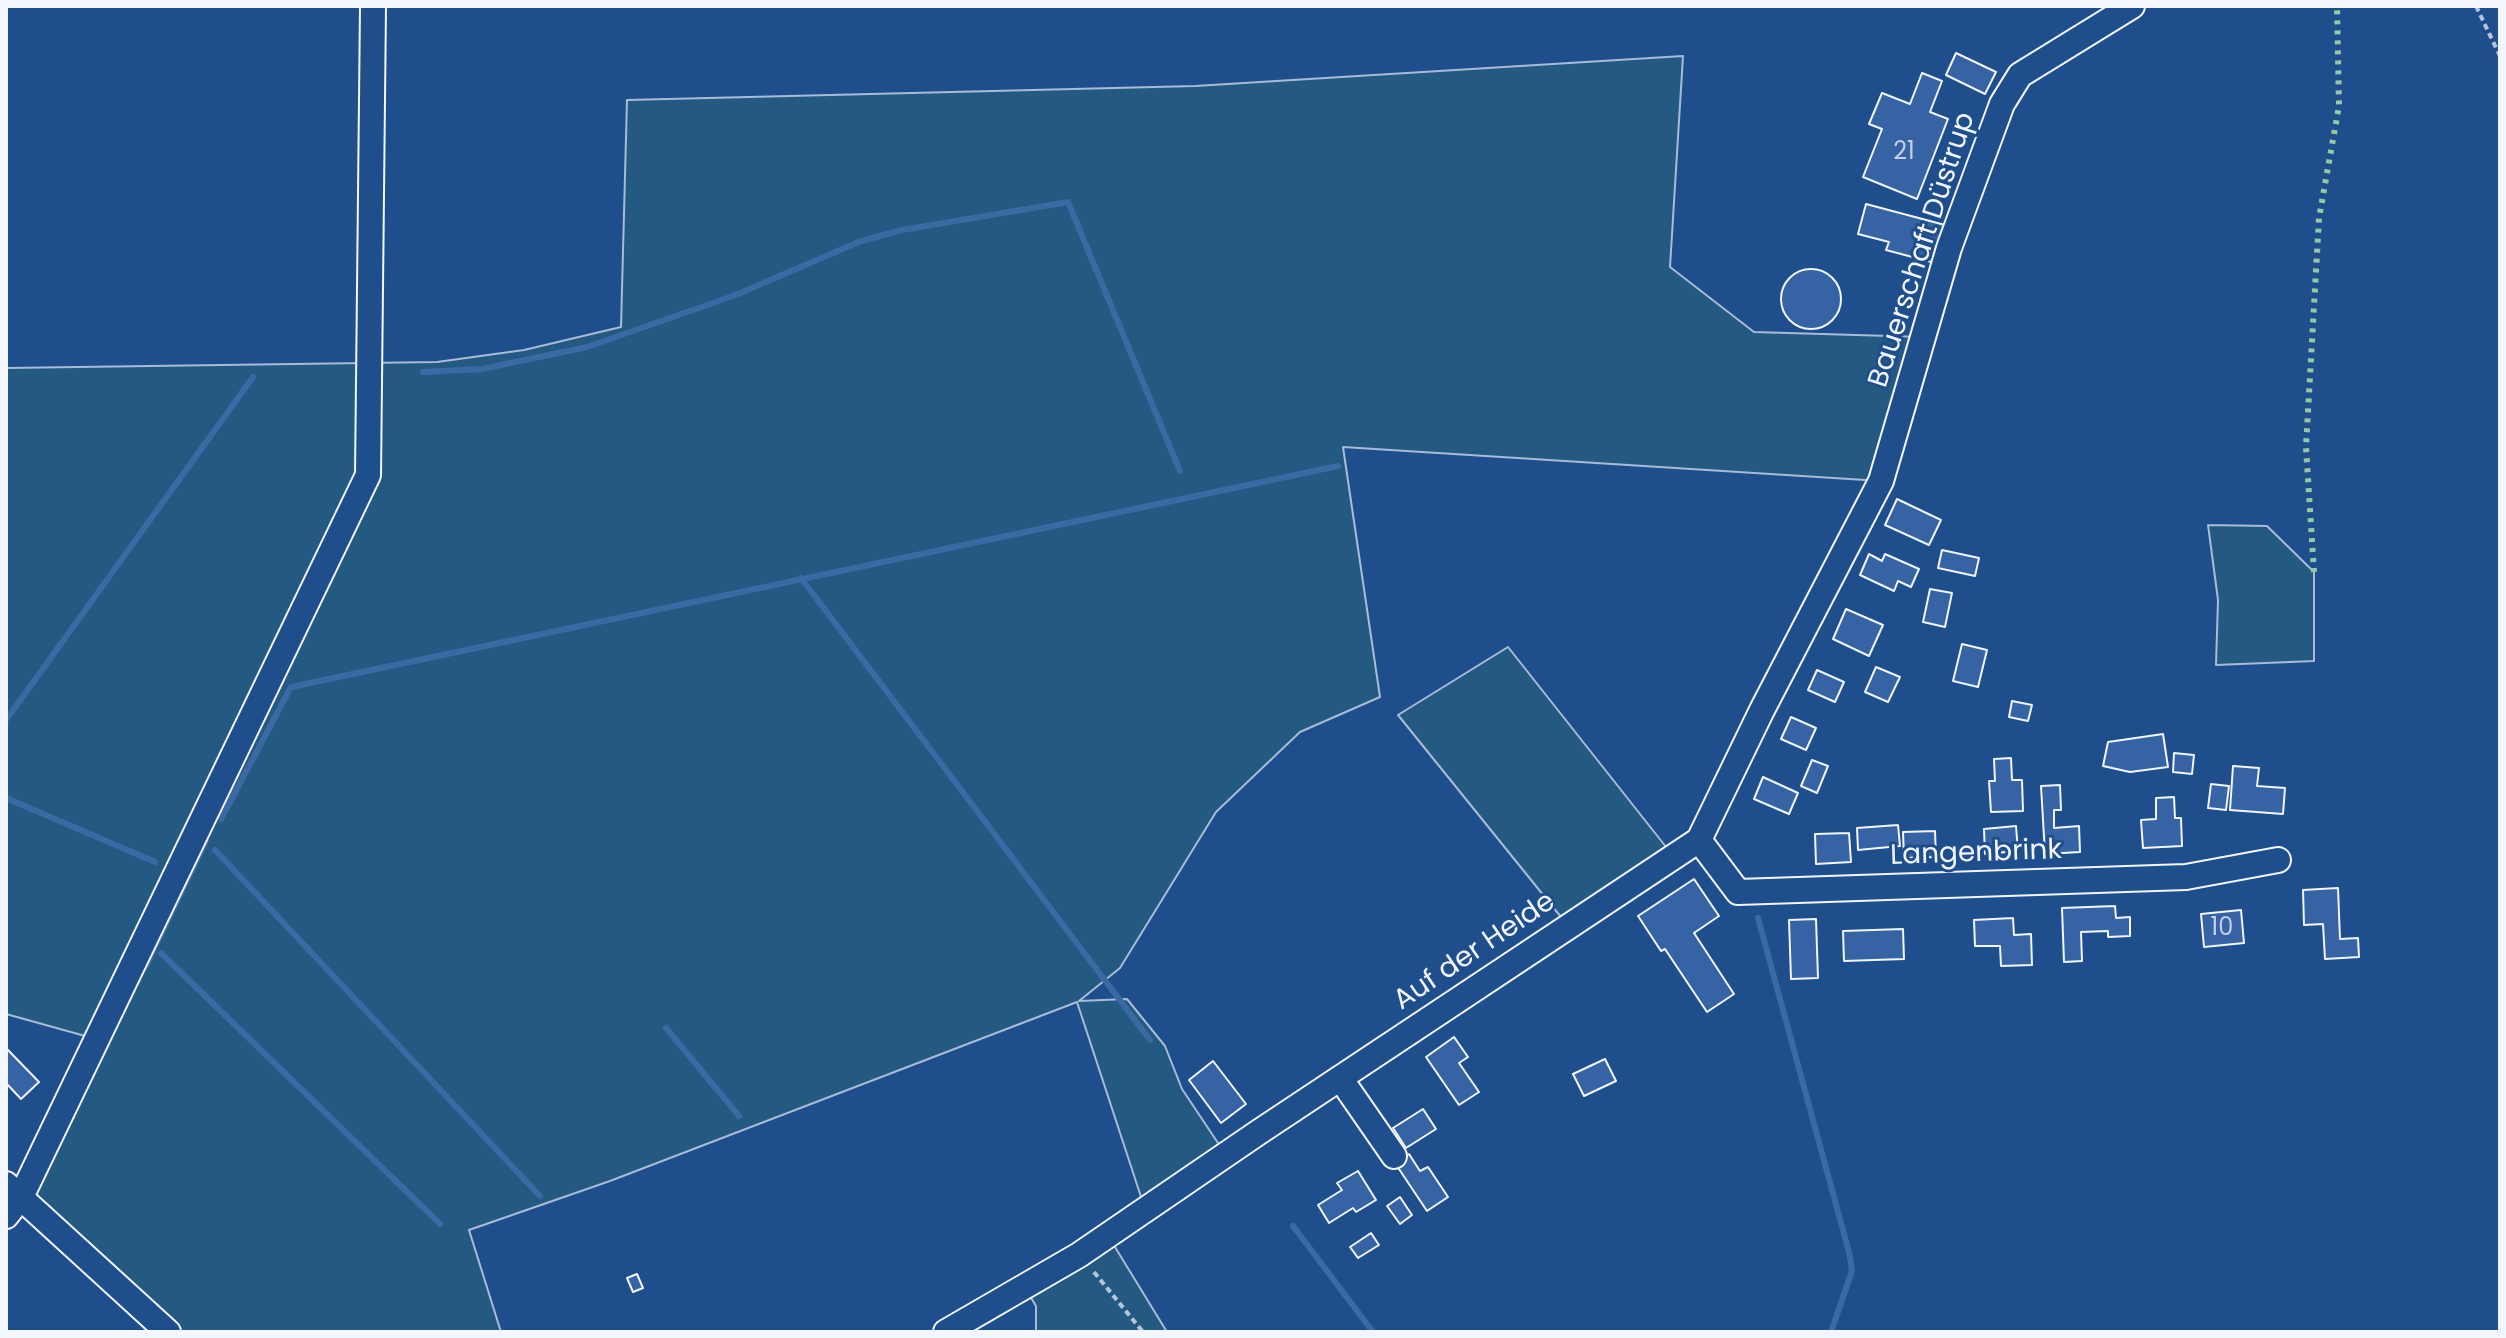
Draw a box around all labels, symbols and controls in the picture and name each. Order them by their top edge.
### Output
street label: Bauerschaft Düstrup [1863,108,1983,392]
house number: 21 [1893,139,1915,167]
street label: Langenbrink [1890,834,2062,874]
street label: Auf der Heide [1388,886,1562,1018]
house number: 10 [2211,915,2233,943]

